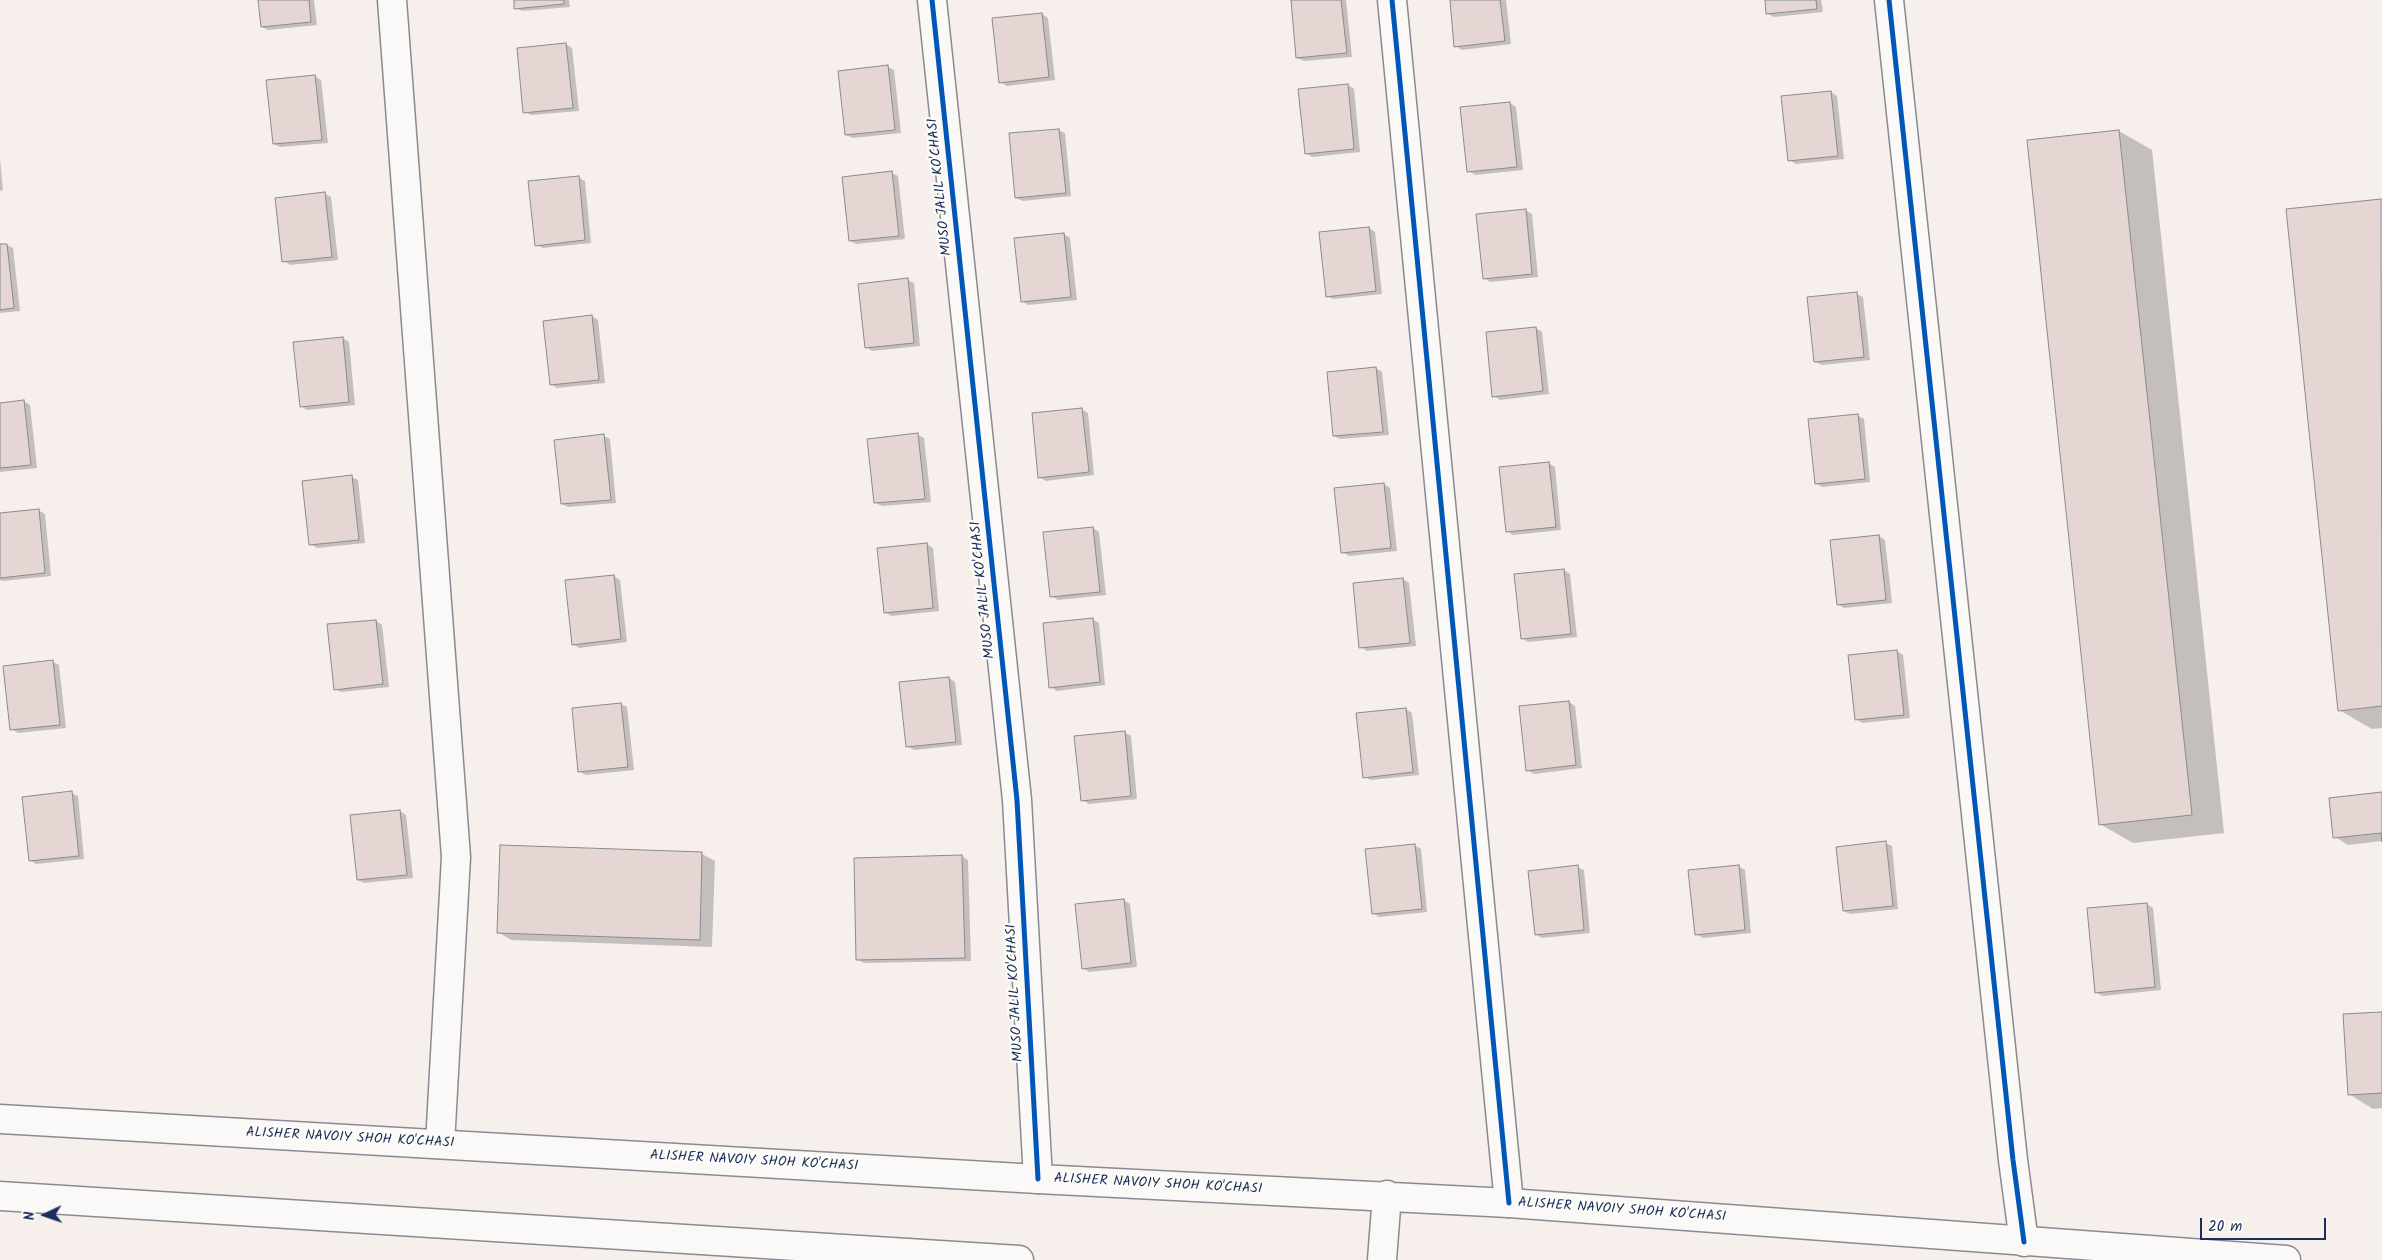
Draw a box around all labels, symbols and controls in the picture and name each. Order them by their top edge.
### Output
street label: MUSO JALIL KO'CHASI [925,117,957,257]
street label: MUSO JALIL KO'CHASI [968,520,1000,660]
street label: MUSO JALIL KO'CHASI [1004,924,1028,1062]
street label: ALISHER NAVOIY SHOH KO'CHASI [245,1125,455,1153]
street label: ALISHER NAVOIY SHOH KO'CHASI [649,1148,859,1176]
street label: ALISHER NAVOIY SHOH KO'CHASI [1053,1171,1263,1199]
north arrow [20,1190,70,1240]
street label: ALISHER NAVOIY SHOH KO'CHASI [1517,1195,1727,1227]
scale bar [2202,1208,2328,1240]
text: N [19,1211,41,1221]
text: 20 m [2208,1215,2242,1239]

